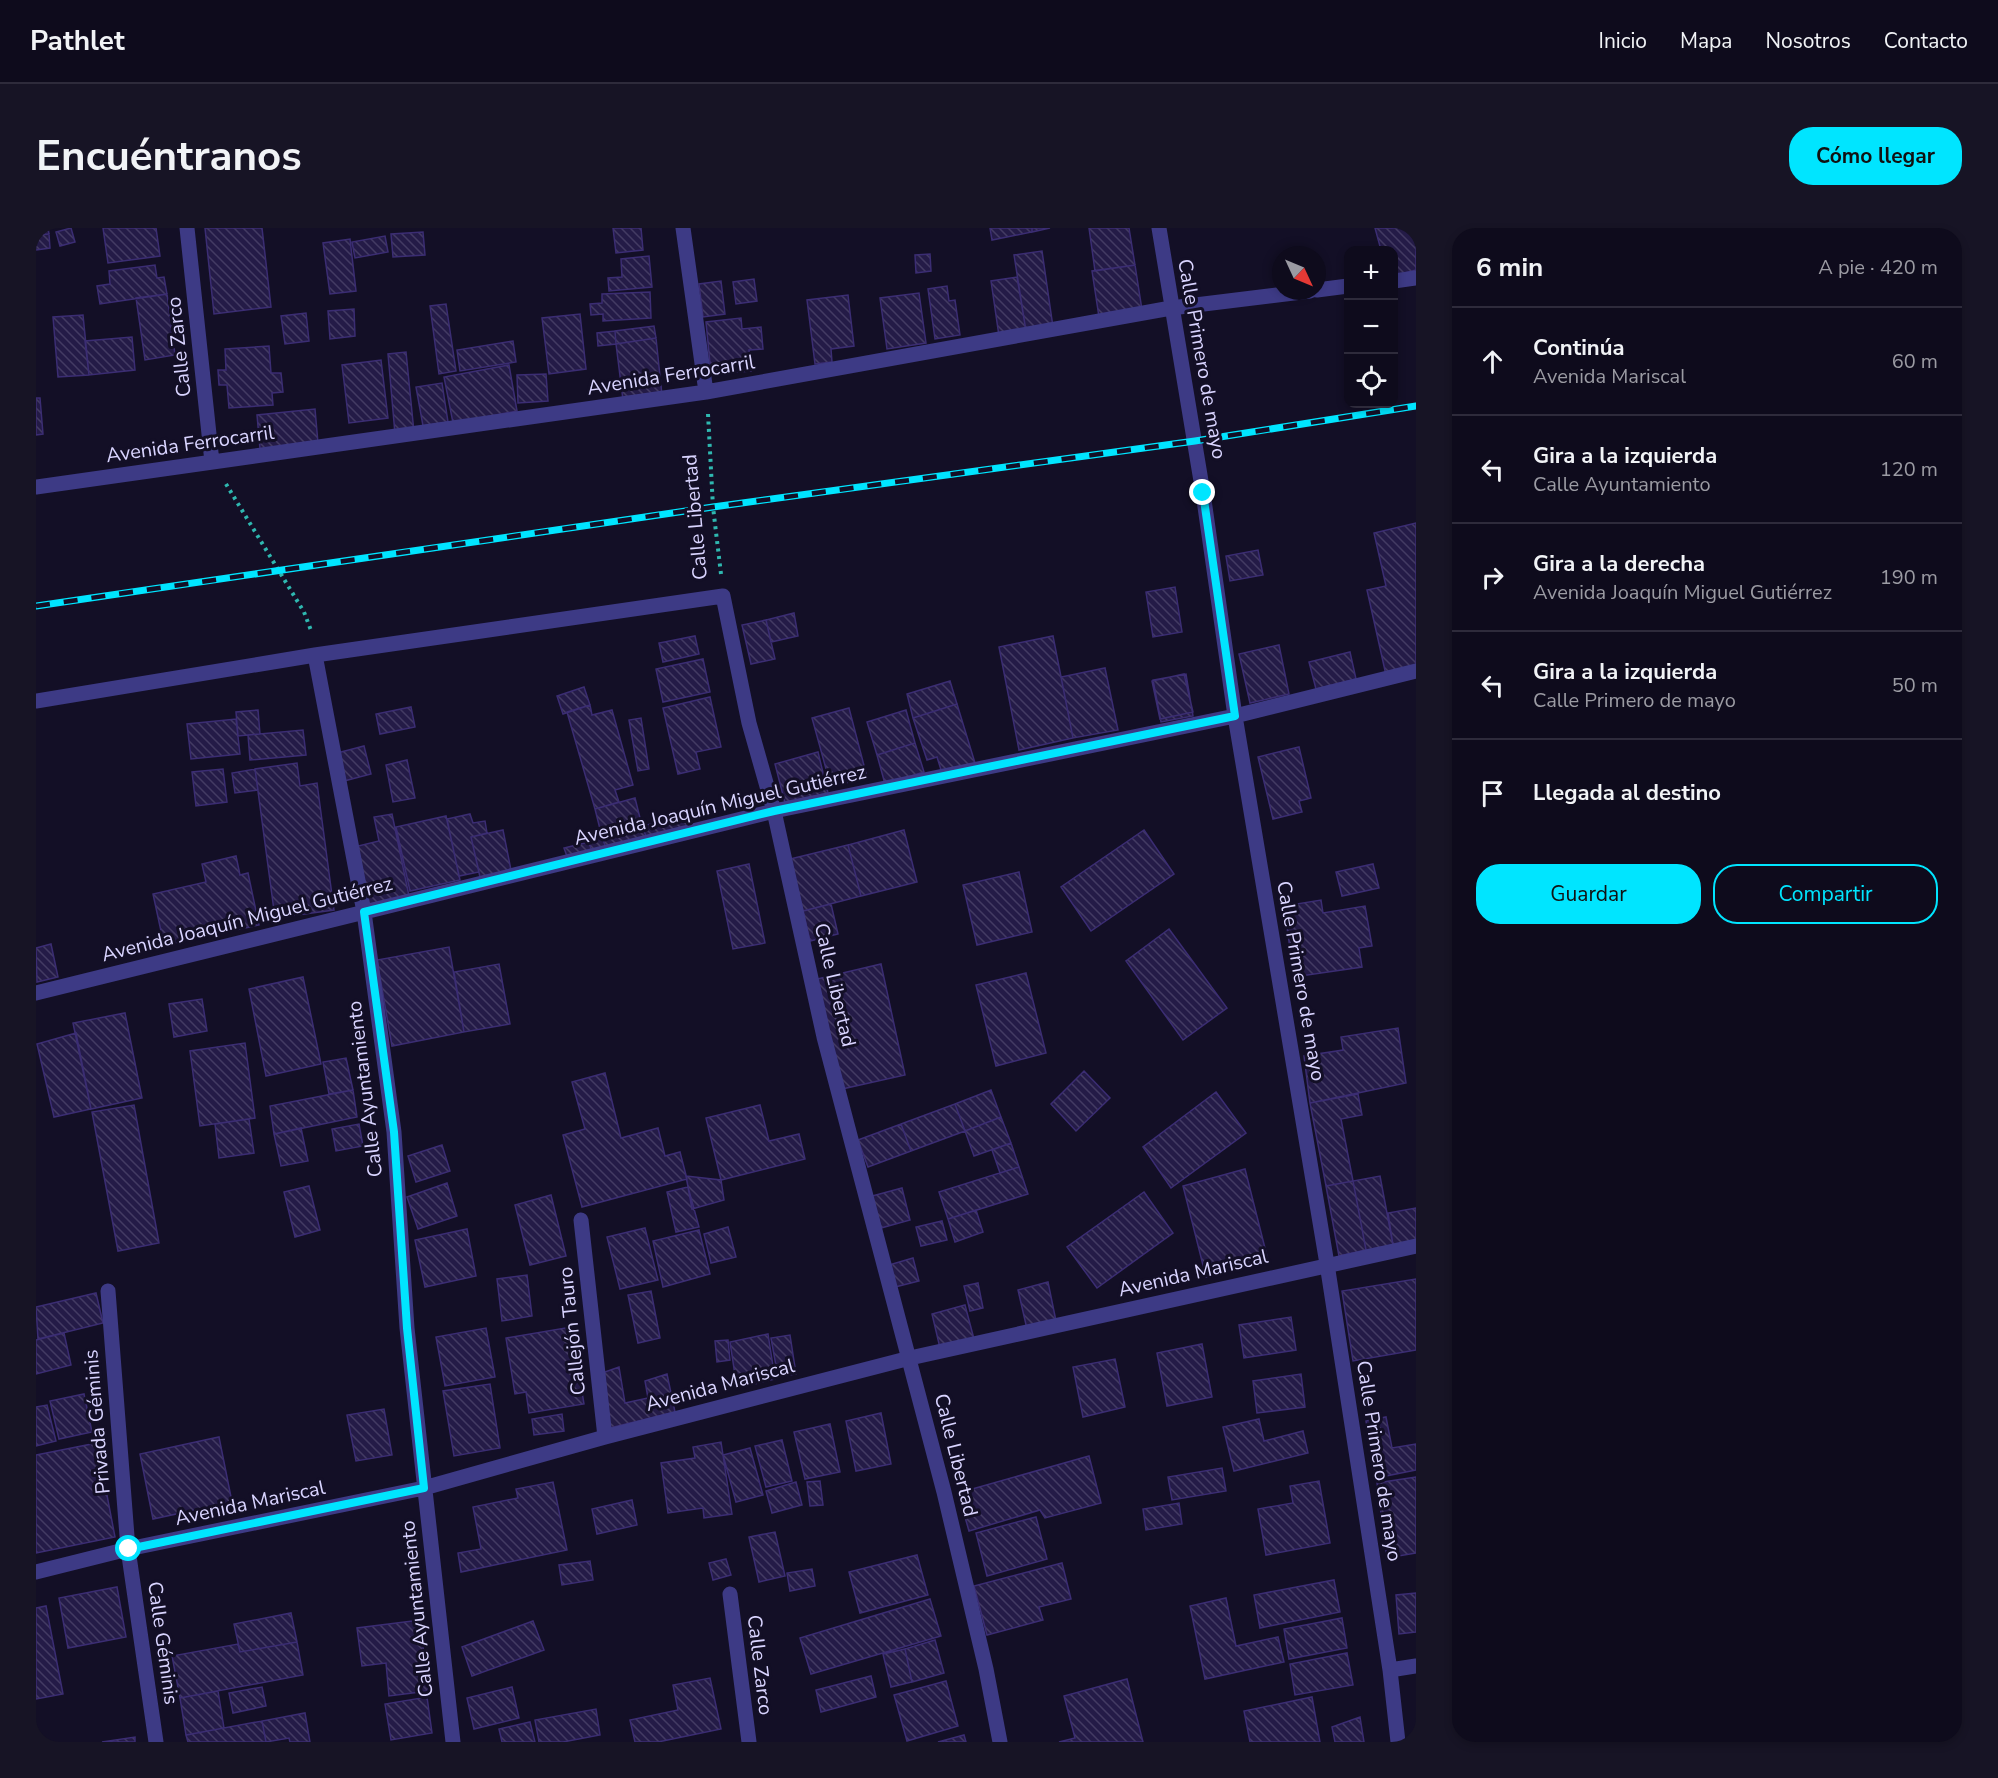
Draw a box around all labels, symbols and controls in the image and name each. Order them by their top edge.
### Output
text: Pathlet [30,22,125,60]
text: Inicio [1599,27,1647,55]
text: Mapa [1680,27,1732,55]
text: Nosotros [1765,27,1851,55]
text: Contacto [1884,27,1968,55]
button: Cómo llegar [1789,127,1962,185]
text: Encuéntranos [36,128,302,185]
north arrow [1272,246,1326,300]
map controls [1344,246,1398,408]
button: + [1344,246,1398,300]
text: 6 min [1476,250,1543,285]
text: A pie · 420 m [1818,254,1938,281]
street label: Calle Primero de mayo [1171,257,1233,461]
street label: Calle Zarco [160,296,198,398]
button: − [1344,300,1398,354]
text: Continúa [1533,333,1624,363]
icon: ahead [1476,345,1509,378]
street label: Avenida Ferrocarril [585,348,757,402]
text: 60 m [1892,348,1938,375]
button: locate [1344,354,1398,408]
text: Avenida Mariscal [1533,363,1686,390]
street label: Avenida Ferrocarril [104,419,276,469]
text: Gira a la izquierda [1533,441,1717,471]
street label: Calle Libertad [676,453,714,581]
icon: left [1476,453,1509,486]
text: 120 m [1880,456,1938,483]
text: Calle Ayuntamiento [1533,471,1711,498]
route end [1189,479,1215,505]
text: Gira a la derecha [1533,549,1705,579]
icon: right [1476,561,1509,594]
text: 190 m [1880,564,1938,591]
text: Avenida Joaquín Miguel Gutiérrez [1533,579,1832,606]
text: Gira a la izquierda [1533,657,1717,687]
icon: left [1476,669,1509,702]
text: 50 m [1892,672,1938,699]
text: Calle Primero de mayo [1533,687,1736,714]
street label: Avenida Joaquín Miguel Gutiérrez [571,758,869,852]
icon: arrive [1476,777,1509,810]
text: Llegada al destino [1533,778,1721,808]
button: Guardar [1476,864,1701,924]
button: Compartir [1713,864,1938,924]
street label: Avenida Joaquín Miguel Gutiérrez [99,870,395,968]
street label: Calle Primero de mayo [1270,879,1332,1083]
street label: Calle Libertad [808,921,862,1049]
street label: Calle Ayuntamiento [341,999,389,1179]
street label: Avenida Mariscal [1115,1243,1271,1303]
street label: Callejón Tauro [552,1265,592,1397]
street label: Privada Géminis [77,1349,117,1495]
street label: Avenida Mariscal [643,1352,797,1418]
street label: Calle Primero de mayo [1350,1359,1408,1563]
street label: Calle Libertad [928,1391,984,1519]
street label: Avenida Mariscal [172,1474,328,1532]
street label: Calle Ayuntamiento [394,1519,440,1699]
route start [115,1535,141,1561]
street label: Calle Géminis [141,1580,185,1706]
street label: Calle Zarco [740,1613,780,1717]

